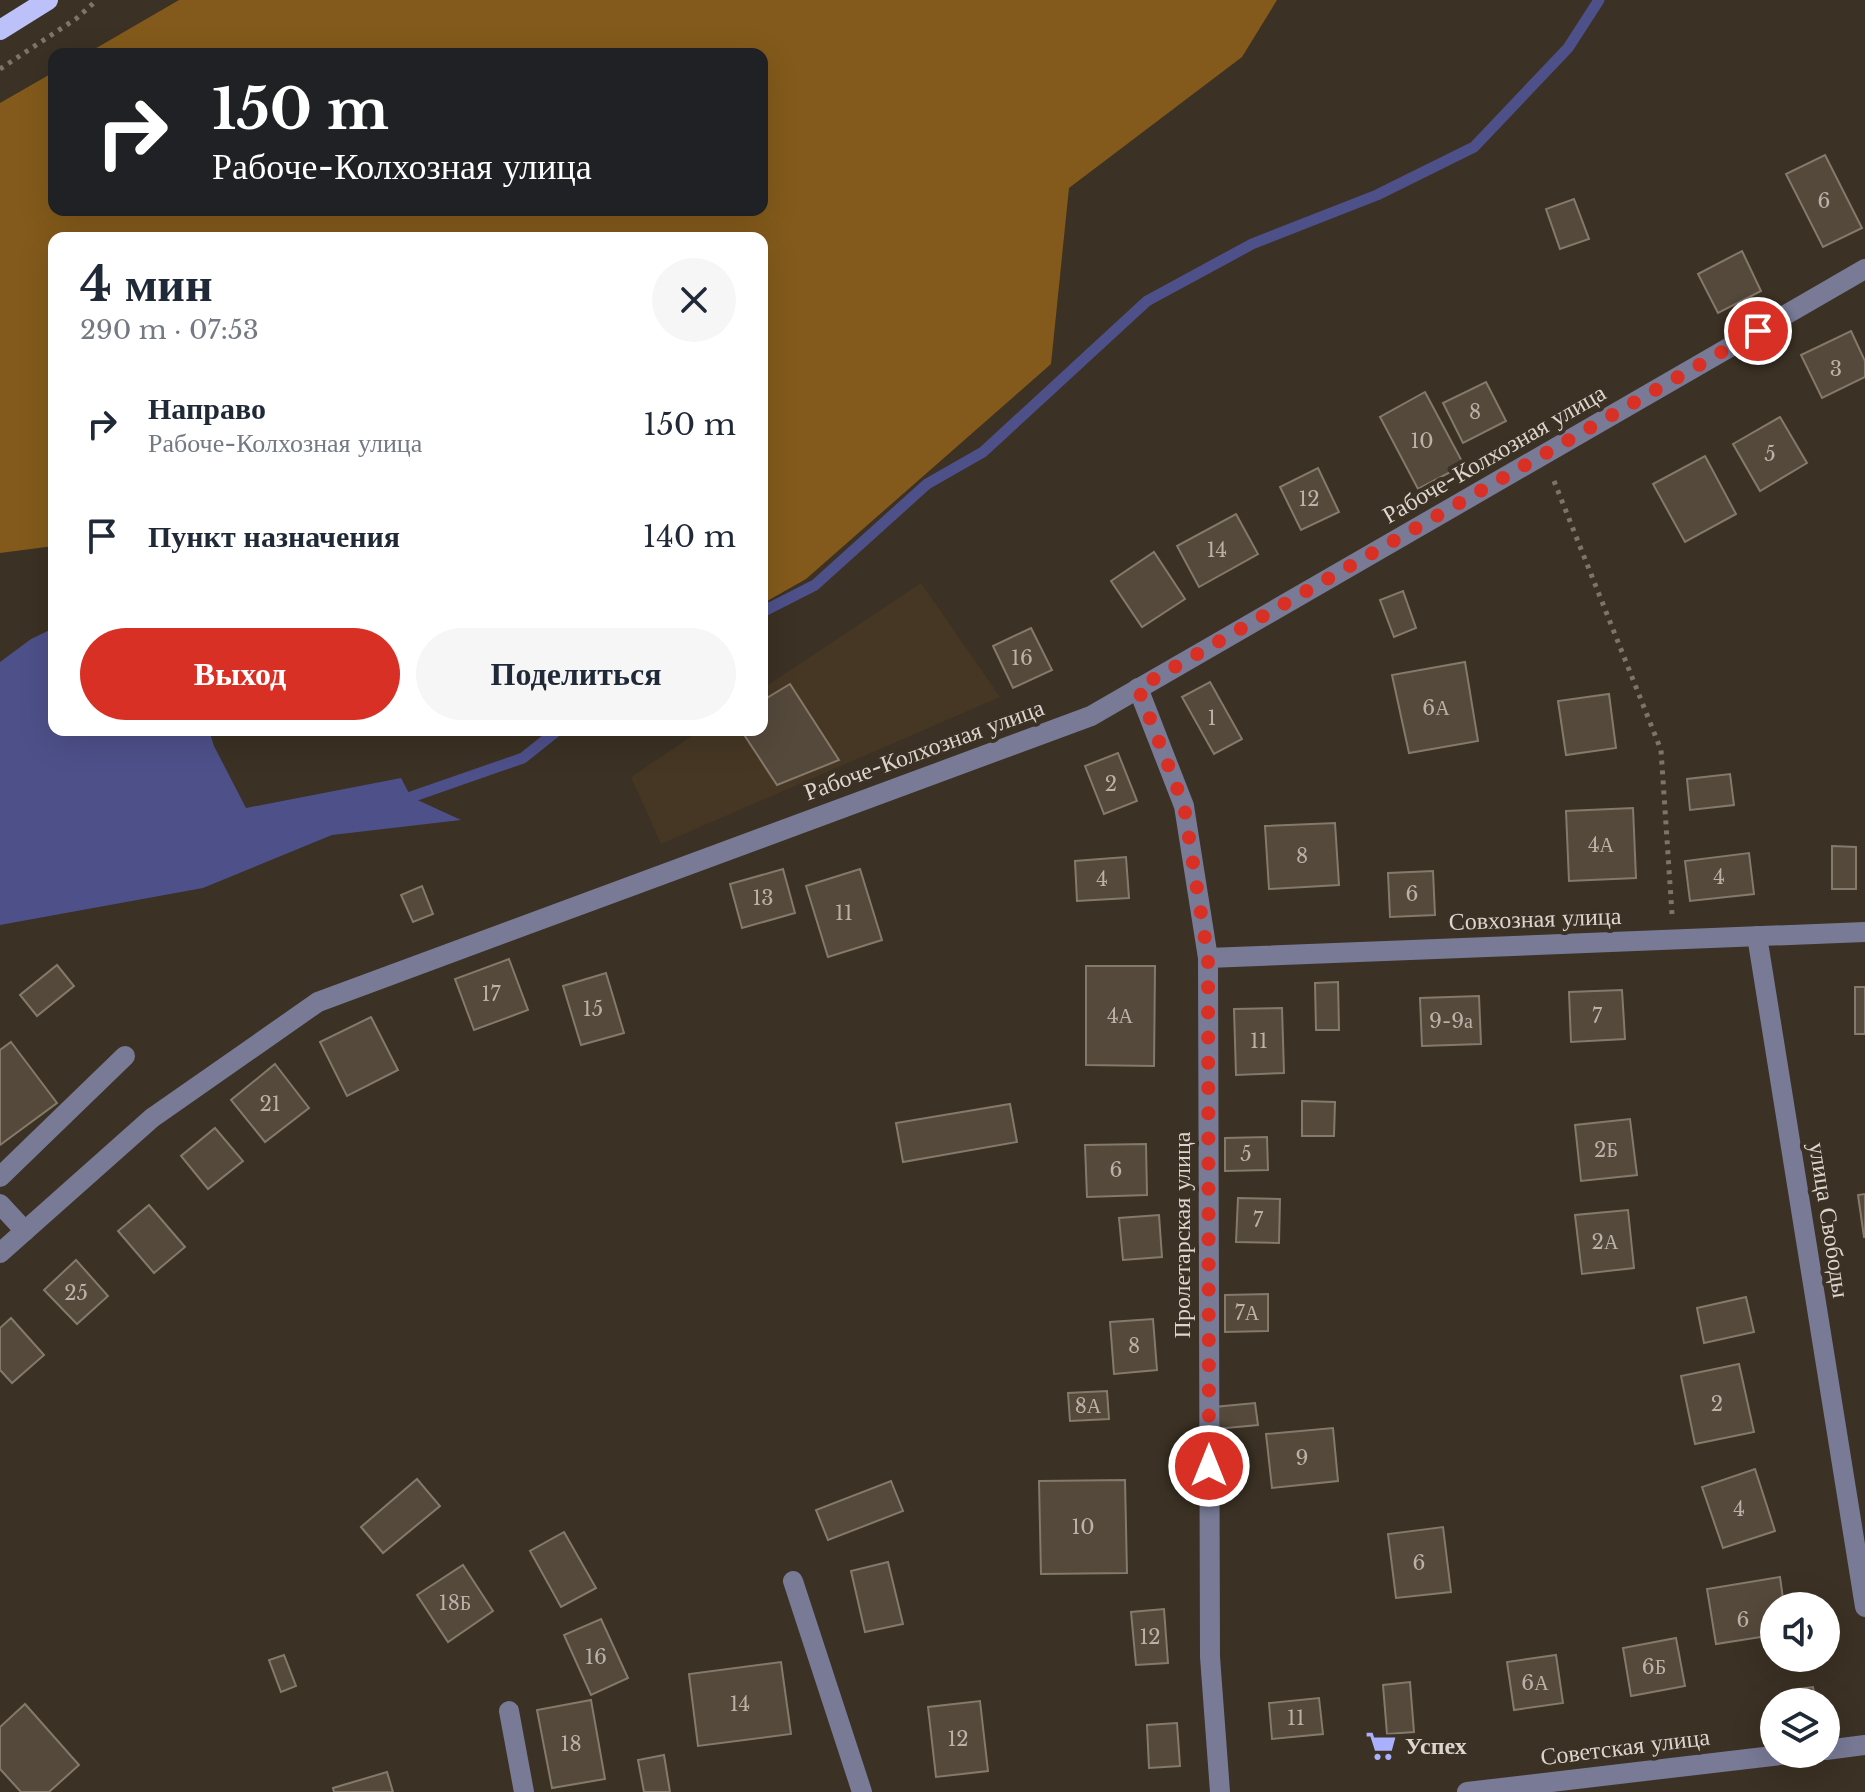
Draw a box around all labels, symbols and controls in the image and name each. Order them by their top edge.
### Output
text: 150 m [212,75,389,144]
icon: right [80,80,184,184]
text: Рабоче-Колхозная улица [212,144,592,189]
house number: 6 [1818,189,1830,213]
text: 4 мин [80,254,213,314]
button: close [652,258,736,342]
pin [1724,297,1792,365]
icon: arrive [1736,309,1780,353]
text: 290 m · 07:53 [80,314,259,346]
house number: 3 [1830,357,1842,381]
street label: Рабоче-Колхозная улица [1377,378,1611,529]
text: Направо [148,390,266,427]
house number: 8 [1469,400,1481,424]
icon: right [80,402,124,446]
text: 150 m [643,406,736,443]
text: Рабоче-Колхозная улица [148,427,422,459]
house number: 10 [1410,429,1434,453]
house number: 5 [1764,442,1776,466]
house number: 12 [1298,487,1320,511]
icon: arrive [80,514,124,558]
text: Пункт назначения [148,518,400,555]
text: 140 m [643,518,736,555]
house number: 14 [1207,538,1227,562]
button: Выход [80,628,400,720]
button: Поделиться [416,628,736,720]
house number: 16 [1011,646,1033,670]
street label: Рабоче-Колхозная улица [800,692,1048,806]
house number: 6А [1422,696,1450,720]
house number: 1 [1208,706,1216,730]
house number: 2 [1105,772,1117,796]
house number: 4А [1588,833,1615,857]
house number: 8 [1296,844,1308,868]
house number: 4 [1713,865,1725,889]
house number: 4 [1096,867,1108,891]
house number: 6 [1406,882,1418,906]
house number: 13 [752,886,774,910]
house number: 11 [835,901,853,925]
street label: Совхозная улица [1448,901,1622,936]
house number: 17 [482,982,501,1006]
house number: 15 [583,997,603,1021]
house number: 4А [1107,1004,1134,1028]
house number: 7 [1592,1004,1603,1028]
house number: 9-9а [1429,1009,1473,1033]
house number: 11 [1250,1029,1268,1053]
house number: 21 [259,1092,281,1116]
street label: Пролетарская улица [1167,1131,1196,1338]
house number: 2Б [1594,1138,1618,1162]
street label: улица Свободы [1803,1140,1856,1300]
house number: 5 [1240,1142,1252,1166]
house number: 6 [1110,1158,1122,1182]
house number: 7 [1253,1208,1264,1232]
house number: 2А [1592,1230,1619,1254]
house number: 25 [64,1281,88,1305]
house number: 7А [1235,1301,1260,1325]
house number: 8 [1128,1334,1140,1358]
house number: 2 [1711,1392,1723,1416]
house number: 8А [1075,1394,1102,1418]
position arrow [1167,1424,1251,1508]
house number: 9 [1296,1446,1308,1470]
house number: 4 [1733,1497,1745,1521]
house number: 10 [1071,1515,1095,1539]
house number: 6 [1413,1551,1425,1575]
house number: 18Б [439,1591,471,1615]
map controls [1760,1592,1840,1768]
button: sound [1760,1592,1840,1672]
house number: 6 [1737,1608,1749,1632]
house number: 12 [1139,1625,1161,1649]
house number: 16 [585,1645,607,1669]
house number: 6Б [1642,1655,1666,1679]
house number: 6А [1521,1671,1549,1695]
button: layers [1760,1688,1840,1768]
house number: 14 [730,1692,750,1716]
house number: 11 [1287,1706,1305,1730]
street label: Советская улица [1539,1722,1712,1771]
house number: 12 [947,1727,969,1751]
supermarket icon: Успех [1364,1729,1398,1763]
place label: Успех [1405,1731,1467,1760]
house number: 18 [560,1732,582,1756]

